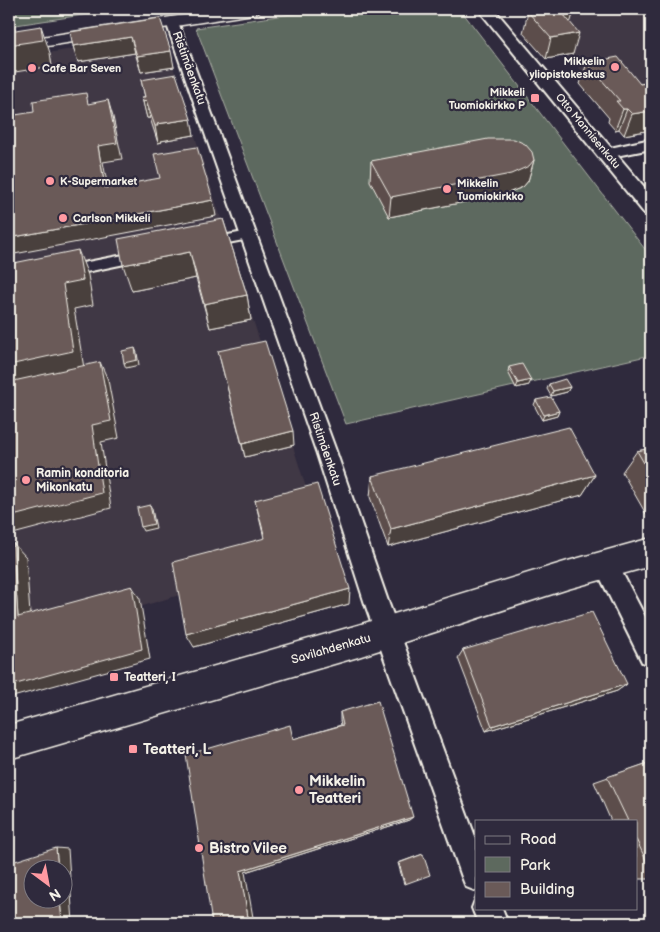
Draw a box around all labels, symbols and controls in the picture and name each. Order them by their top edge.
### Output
street label: Ristimäenkatu [169,29,209,107]
place label: Mikkelin yliopistokeskus [530,55,606,81]
marker: Mikkelin yliopistokeskus [609,61,621,73]
marker: Cafe Bar Seven [26,62,38,74]
place label: Cafe Bar Seven [42,62,121,75]
place label: Mikkeli Tuomiokirkko P [449,86,525,112]
street label: Otto Mannisenkatu [553,91,623,171]
marker: Mikkeli Tuomiokirkko P [529,92,541,104]
marker: K-Supermarket [44,175,56,187]
place label: K-Supermarket [60,175,137,188]
place label: Mikkelin Tuomiokirkko [457,177,523,203]
marker: Mikkelin Tuomiokirkko [441,183,453,195]
marker: Carlson Mikkeli [57,212,69,224]
place label: Carlson Mikkeli [73,212,151,225]
street label: Ristimäenkatu [305,410,345,488]
place label: Ramin konditoria Mikonkatu [36,466,129,495]
marker: Ramin konditoria Mikonkatu [20,474,32,486]
street label: Savilahdenkatu [289,630,373,668]
place label: Teatteri, I [124,670,176,685]
marker: Teatteri, I [108,671,120,683]
place label: Teatteri, L [143,740,212,759]
marker: Teatteri, L [127,743,139,755]
place label: Mikkelin Teatteri [309,772,365,808]
marker: Mikkelin Teatteri [293,784,305,796]
legend [475,820,638,910]
text: Road [520,830,556,849]
place label: Bistro Vilee [209,839,287,858]
marker: Bistro Vilee [193,842,205,854]
text: Park [520,856,551,875]
north arrow [22,860,72,910]
text: Building [520,880,575,899]
text: N [46,885,64,905]

